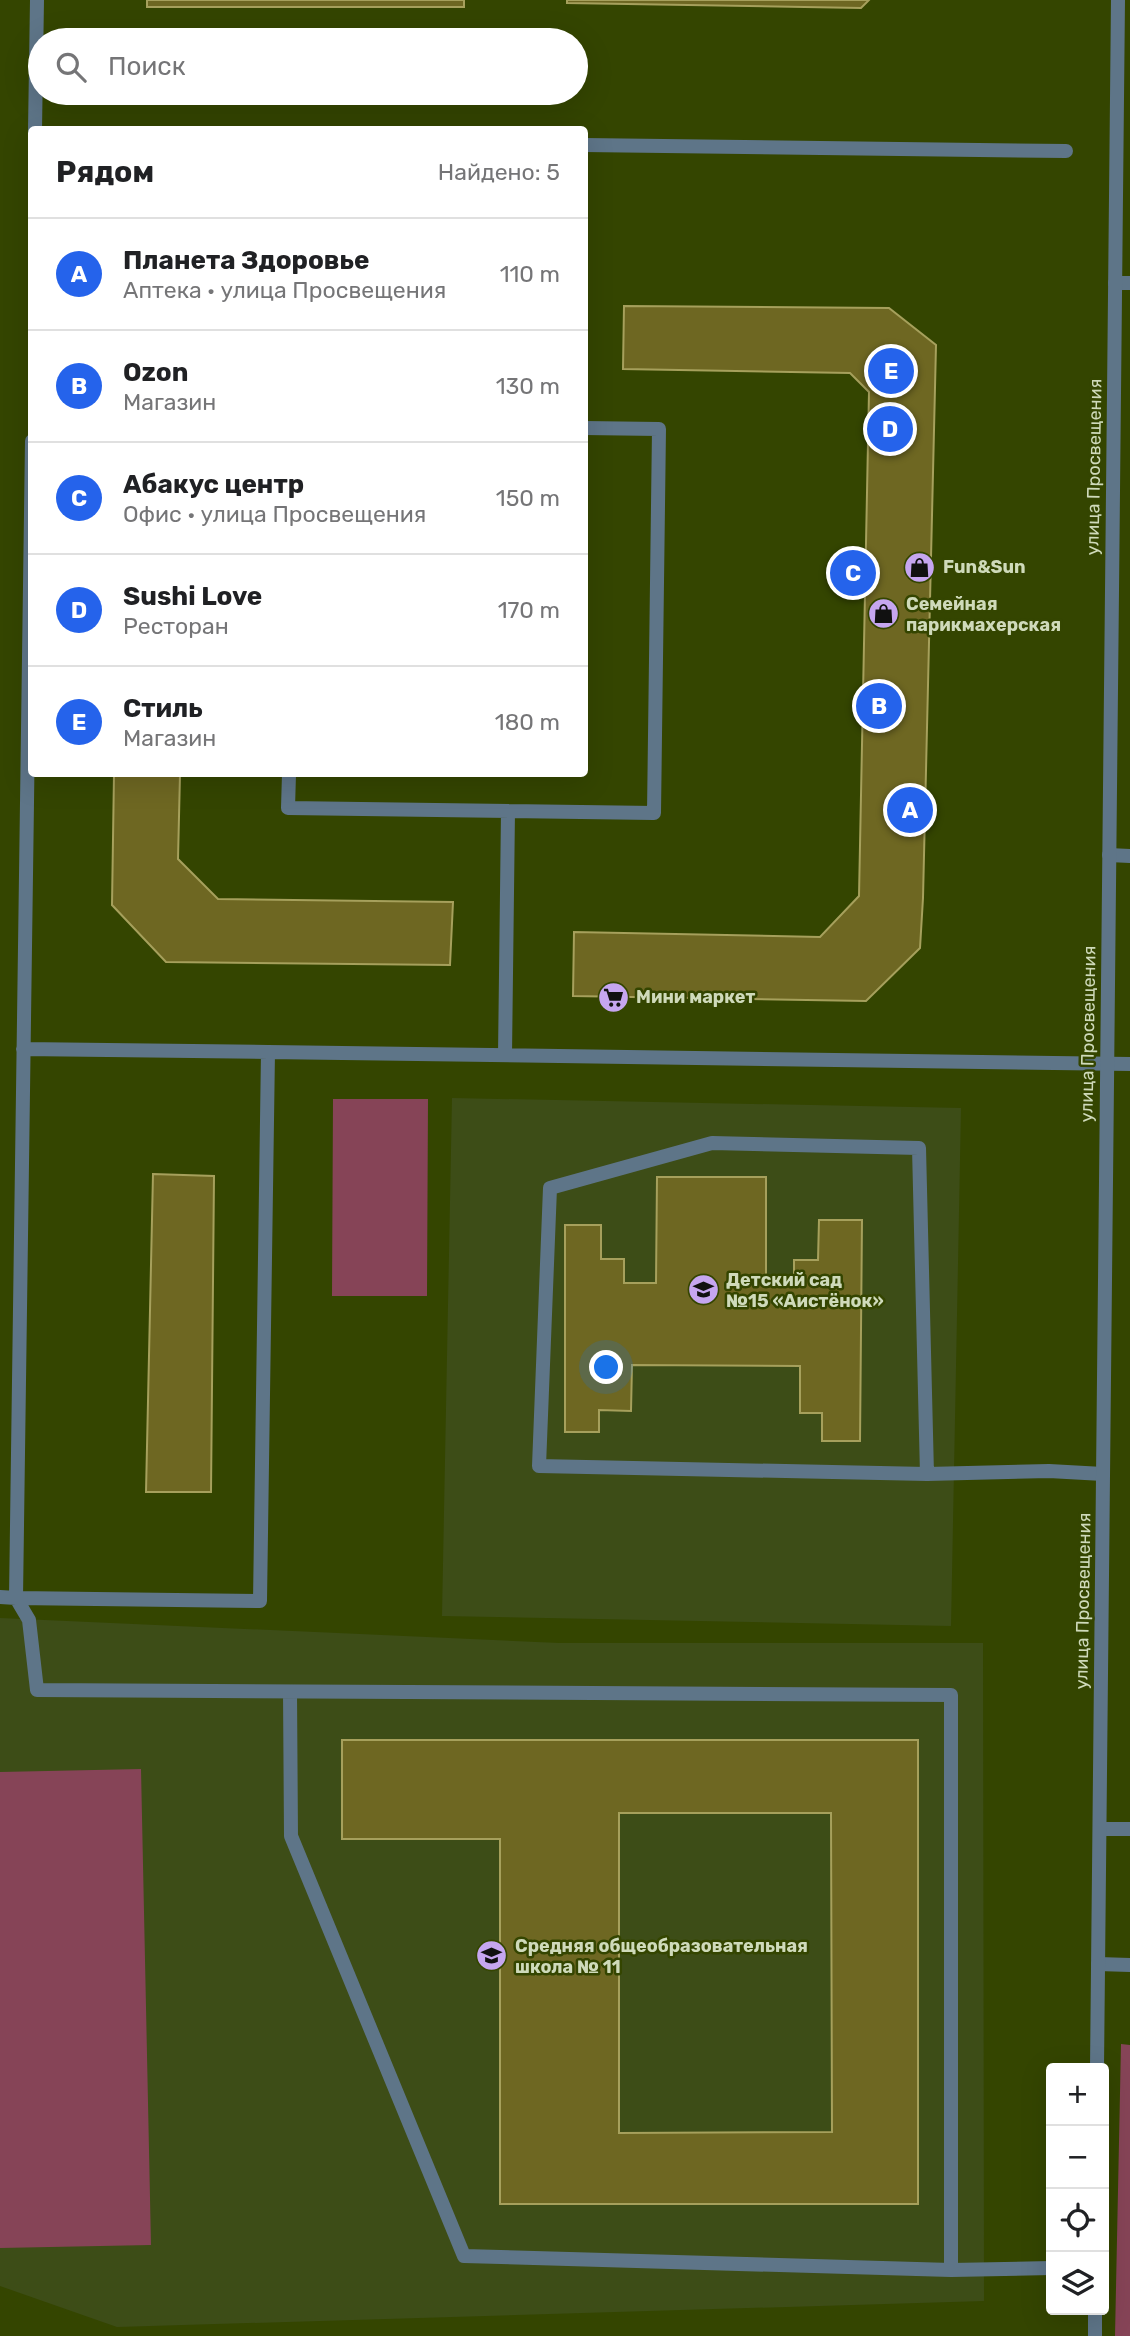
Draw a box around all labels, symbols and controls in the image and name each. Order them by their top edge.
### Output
search box [28,28,588,105]
icon: search [52,48,90,86]
text: Поиск [108,51,186,82]
text: Рядом [56,154,154,190]
text: Найдено: 5 [438,158,560,186]
text: Планета Здоровье [123,245,370,276]
text: A [71,260,87,288]
text: 110 m [500,260,560,288]
text: Аптека · улица Просвещения [123,276,446,304]
pin: E [868,345,914,397]
text: Ozon [123,357,188,388]
text: B [71,372,87,400]
text: 130 m [496,372,560,400]
street label: улица Просвещения [1081,379,1107,555]
text: Магазин [123,388,216,416]
pin: D [867,403,913,455]
text: Абакус центр [123,469,304,500]
text: C [71,484,87,512]
text: 150 m [496,484,560,512]
text: Офис · улица Просвещения [123,500,426,528]
pin: C [830,547,876,599]
shop icon: Fun&Sun [903,550,937,584]
place label: Fun&Sun [943,556,1026,578]
text: Sushi Love [123,581,262,612]
place label: Семейная парикмахерская [906,593,1061,636]
text: D [71,596,87,624]
text: 170 m [498,596,560,624]
shop icon: Семейная парикмахерская [866,597,900,631]
text: Ресторан [123,612,229,640]
pin: B [856,680,902,732]
text: Стиль [123,693,203,724]
text: E [72,708,86,736]
text: 180 m [495,708,560,736]
text: Магазин [123,724,216,752]
pin: A [887,784,933,836]
street label: улица Просвещения [1075,946,1101,1122]
supermarket icon: Мини маркет [596,980,630,1014]
place label: Мини маркет [636,986,755,1008]
place label: Детский сад №15 «Аистёнок» [726,1269,884,1312]
school or university icon: Детский сад №15 «Аистёнок» [686,1273,720,1307]
your location [589,1350,623,1384]
street label: улица Просвещения [1070,1513,1096,1689]
place label: Средняя общеобразовательная школа № 11 [515,1935,808,1978]
school or university icon: Средняя общеобразовательная школа № 11 [475,1939,509,1973]
map controls [1046,2063,1109,2315]
button: + [1046,2063,1109,2126]
button: − [1046,2126,1109,2189]
button: locate [1046,2189,1109,2252]
button: layers [1046,2252,1109,2315]

